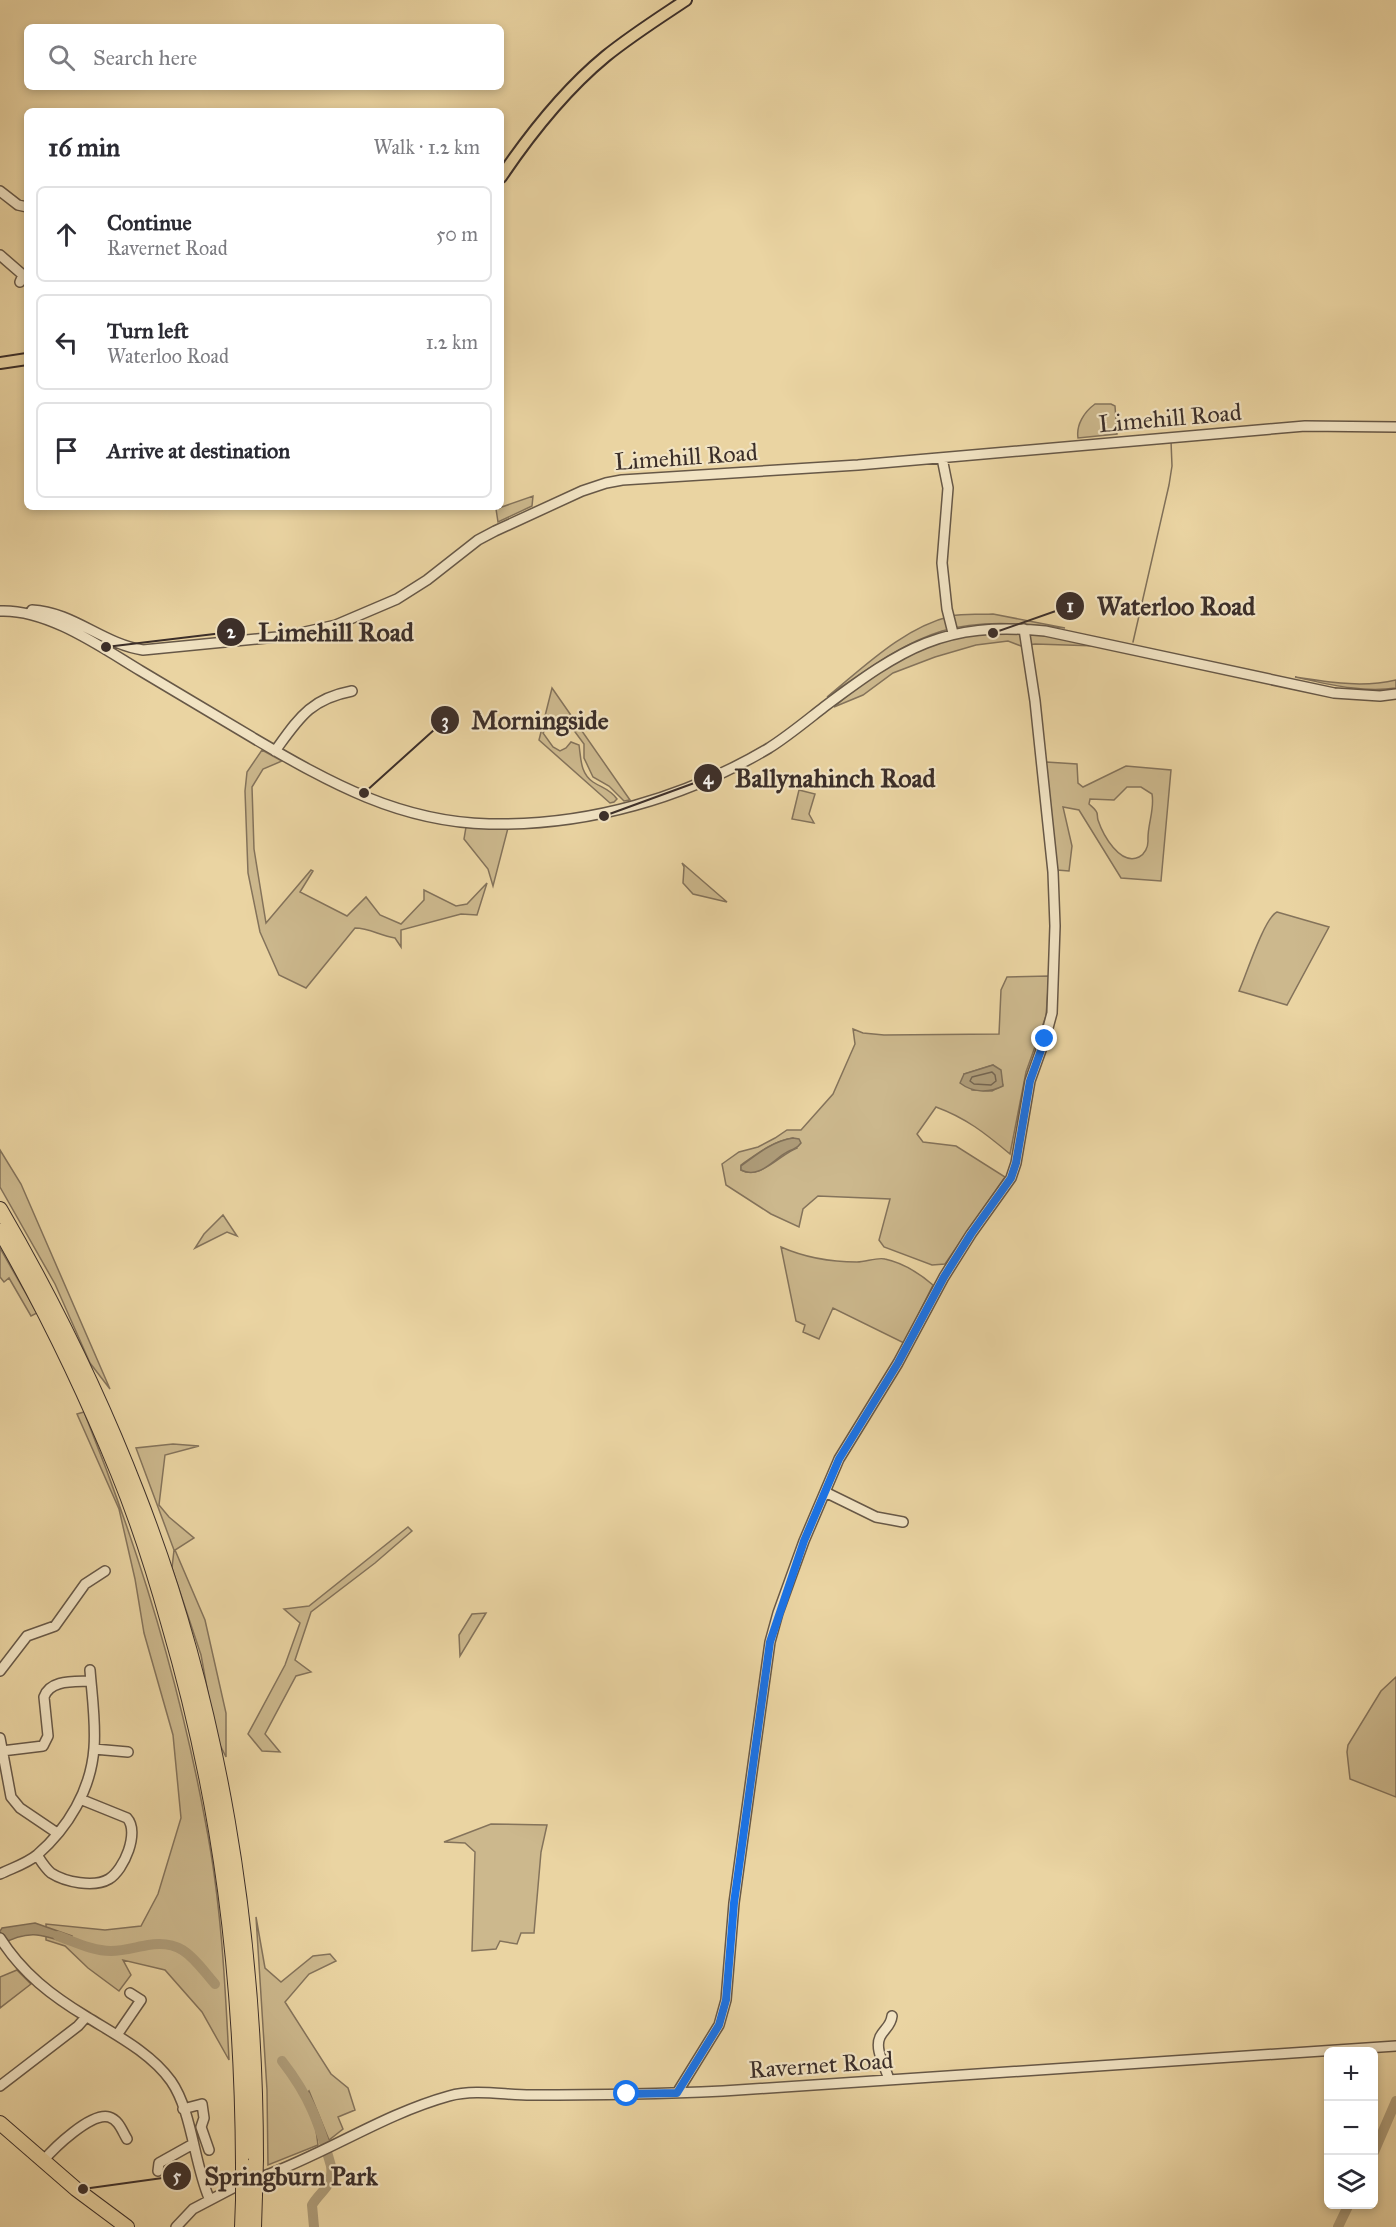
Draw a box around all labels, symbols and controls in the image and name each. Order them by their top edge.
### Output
search box [24,24,504,90]
icon: search [45,41,78,74]
text: Search here [93,44,197,71]
text: 16 min [48,131,120,163]
text: Walk · 1.2 km [374,135,480,159]
text: Continue [107,209,192,236]
icon: ahead [50,218,83,251]
text: 50 m [436,222,478,246]
text: Ravernet Road [107,236,228,260]
text: Turn left [107,317,189,344]
icon: left [50,326,83,359]
text: 1.2 km [426,330,478,354]
text: Waterloo Road [107,344,229,368]
street label: Limehill Road [1097,397,1243,439]
icon: arrive [50,434,83,467]
text: Arrive at destination [107,437,290,464]
street label: Limehill Road [613,437,759,477]
callout: Waterloo Road [1055,584,1268,628]
text: Waterloo Road [1097,590,1256,622]
text: 1 [1066,595,1074,617]
callout: Limehill Road [216,610,426,654]
text: Limehill Road [258,616,415,648]
text: 2 [227,621,237,643]
callout: Morningside [430,698,621,742]
text: Morningside [471,704,609,737]
text: 3 [441,710,449,733]
callout: Ballynahinch Road [693,756,948,800]
text: Ballynahinch Road [734,762,937,794]
text: 4 [703,767,714,790]
route end [1031,1025,1057,1051]
street label: Ravernet Road [748,2045,894,2085]
map controls [1324,2047,1378,2209]
button: + [1324,2047,1378,2101]
route start [613,2080,639,2106]
button: − [1324,2101,1378,2155]
callout: Springburn Park [162,2154,390,2198]
button: layers [1324,2155,1378,2209]
text: Springburn Park [204,2160,379,2193]
text: 5 [173,2165,182,2187]

